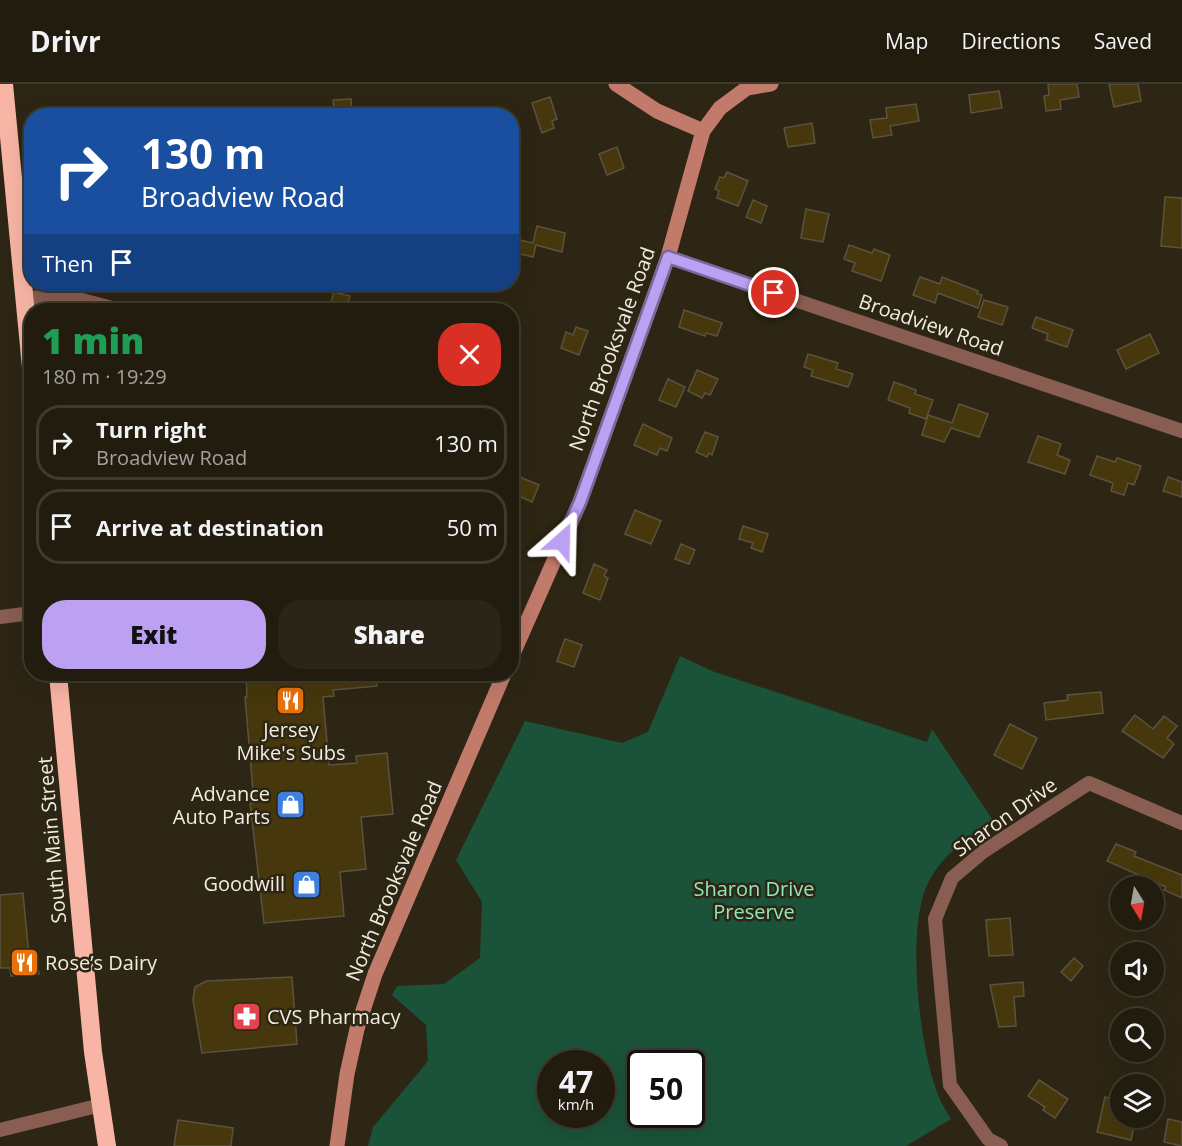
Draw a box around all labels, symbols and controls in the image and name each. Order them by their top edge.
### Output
text: Drivr [30,22,101,60]
text: Map [885,27,928,55]
text: Directions [961,27,1061,55]
text: Saved [1094,27,1152,55]
text: 130 m [141,124,265,181]
icon: right [42,132,120,210]
text: Broadview Road [141,178,345,215]
street label: North Brooksvale Road [562,243,661,455]
icon: arrive [105,246,138,279]
text: Then [42,248,93,278]
pin [748,267,799,318]
icon: arrive [757,276,790,309]
street label: Broadview Road [855,287,1007,362]
text: 1 min [42,316,144,365]
button: close [438,323,501,386]
text: 180 m · 19:29 [42,363,167,390]
text: Turn right [96,414,207,444]
icon: right [45,426,78,459]
text: 130 m [434,428,498,458]
text: Broadview Road [96,444,247,471]
position arrow [530,509,594,573]
icon: arrive [45,510,78,543]
text: Arrive at destination [96,512,324,542]
text: 50 m [447,512,498,542]
button: Exit [42,600,266,669]
button: Share [278,600,501,669]
restaurant icon: Jersey Mike's Subs [275,684,307,716]
place label: Jersey Mike's Subs [237,716,345,766]
street label: South Main Street [31,756,72,925]
street label: Sharon Drive [947,771,1062,862]
street label: North Brooksvale Road [339,776,448,985]
place label: Advance Auto Parts [173,780,270,830]
shop icon: Advance Auto Parts [275,789,307,821]
shop icon: Goodwill [290,868,322,900]
place label: Goodwill [204,870,285,897]
park label: Sharon Drive Preserve [694,875,814,925]
north arrow [1110,876,1164,930]
map controls [1110,876,1164,1128]
button: sound [1110,942,1164,996]
restaurant icon: Rose’s Dairy [8,947,40,979]
place label: Rose’s Dairy [45,949,158,976]
pharmacy icon: CVS Pharmacy [230,1001,262,1033]
place label: CVS Pharmacy [267,1003,401,1030]
button: search [1110,1008,1164,1062]
speed limit sign: 50 [627,1050,705,1128]
text: 47 [559,1061,593,1102]
button: layers [1110,1074,1164,1128]
text: km/h [558,1094,594,1114]

